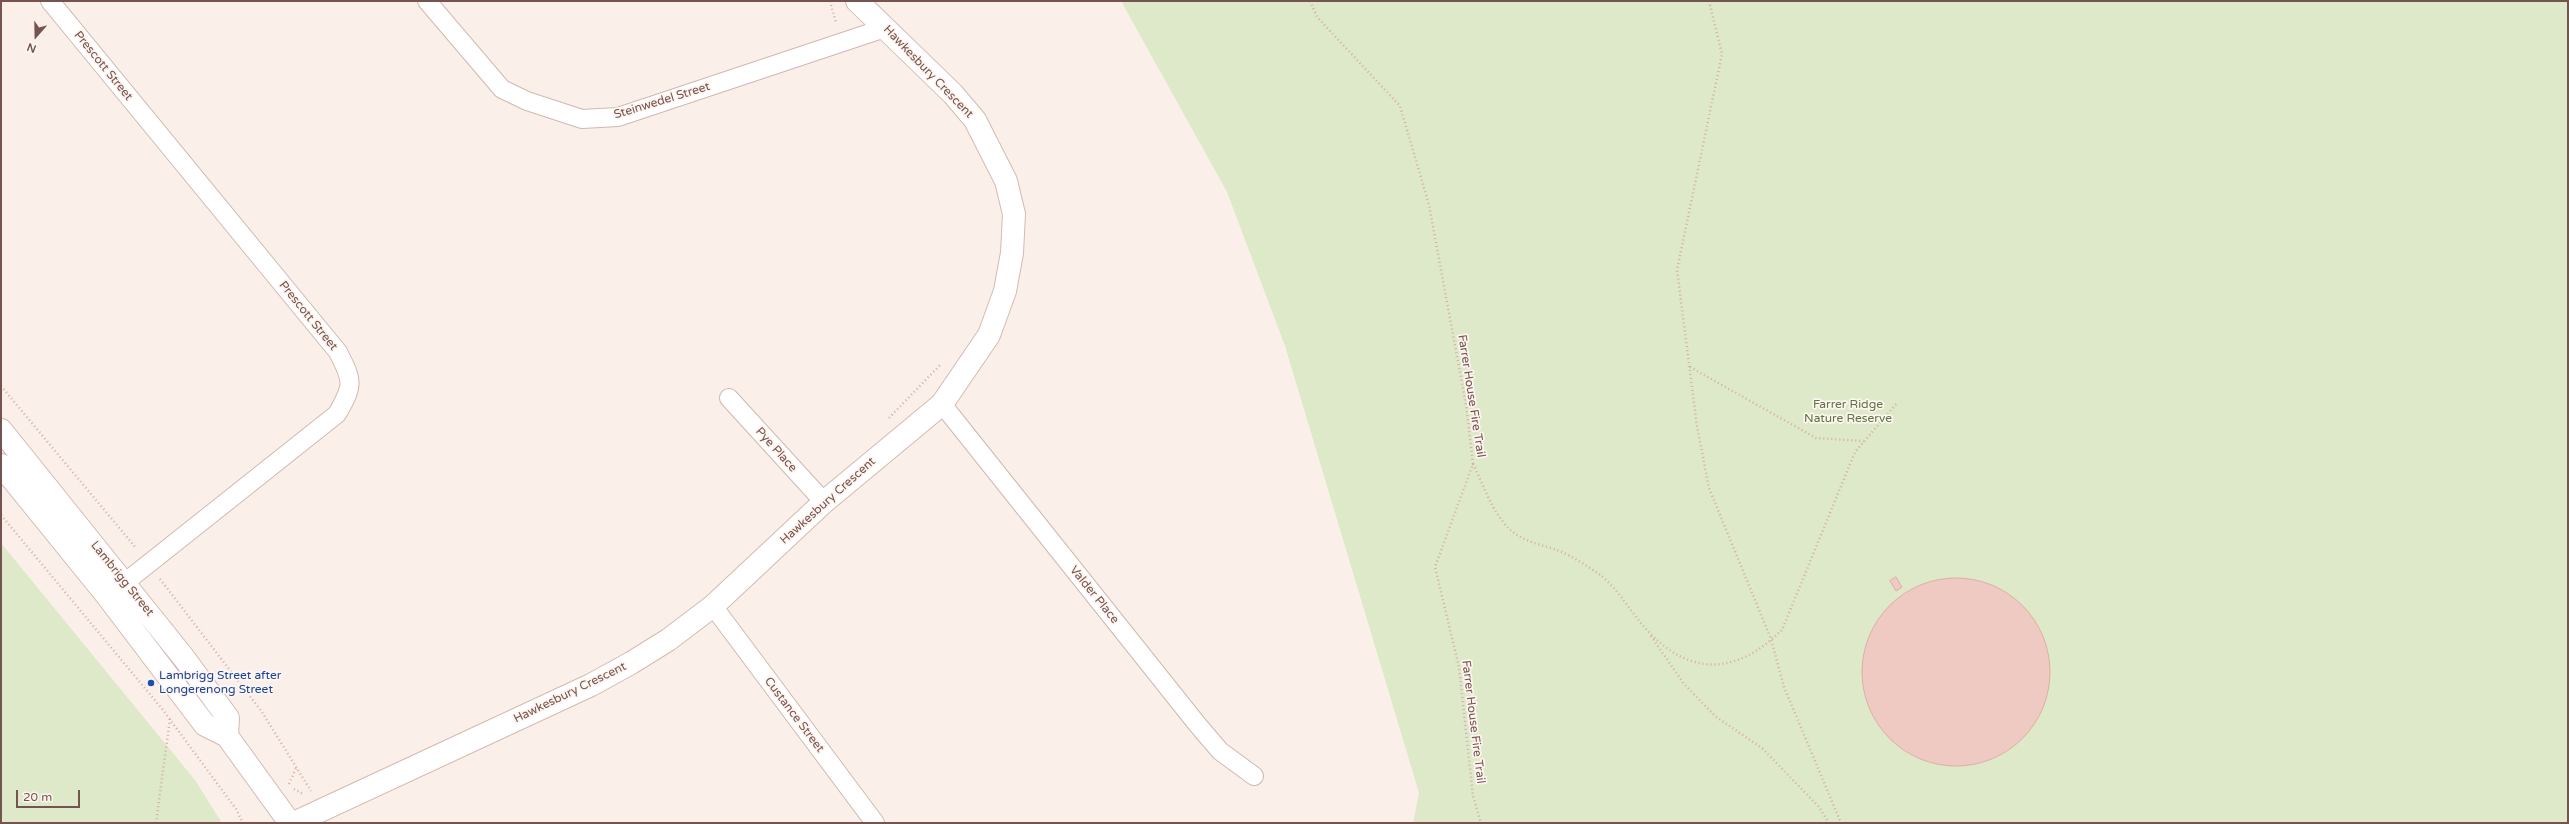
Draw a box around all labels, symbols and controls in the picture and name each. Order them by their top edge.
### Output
north arrow [16,16,56,56]
street label: Hawkesbury Crescent [880,23,976,121]
street label: Prescott Street [71,28,135,104]
text: N [25,40,38,55]
street label: Steinwedel Street [612,80,712,122]
street label: Prescott Street [276,278,340,354]
street label: Farrer House Fire Trail [1454,334,1488,458]
park label: Farrer Ridge Nature Reserve [1804,398,1892,426]
street label: Pye Place [752,425,800,475]
street label: Hawkesbury Crescent [777,454,879,548]
street label: Lambrigg Street [87,539,157,619]
street label: Valder Place [1066,563,1122,627]
street label: Hawkesbury Crescent [511,659,629,727]
street label: Farrer House Fire Trail [1458,659,1488,785]
place label: Lambrigg Street after Longerenong Street [159,669,281,697]
street label: Custance Street [761,675,827,755]
marker: Lambrigg Street after Longerenong Street [146,678,156,688]
scale bar [18,782,82,808]
text: 20 m [23,790,52,804]

